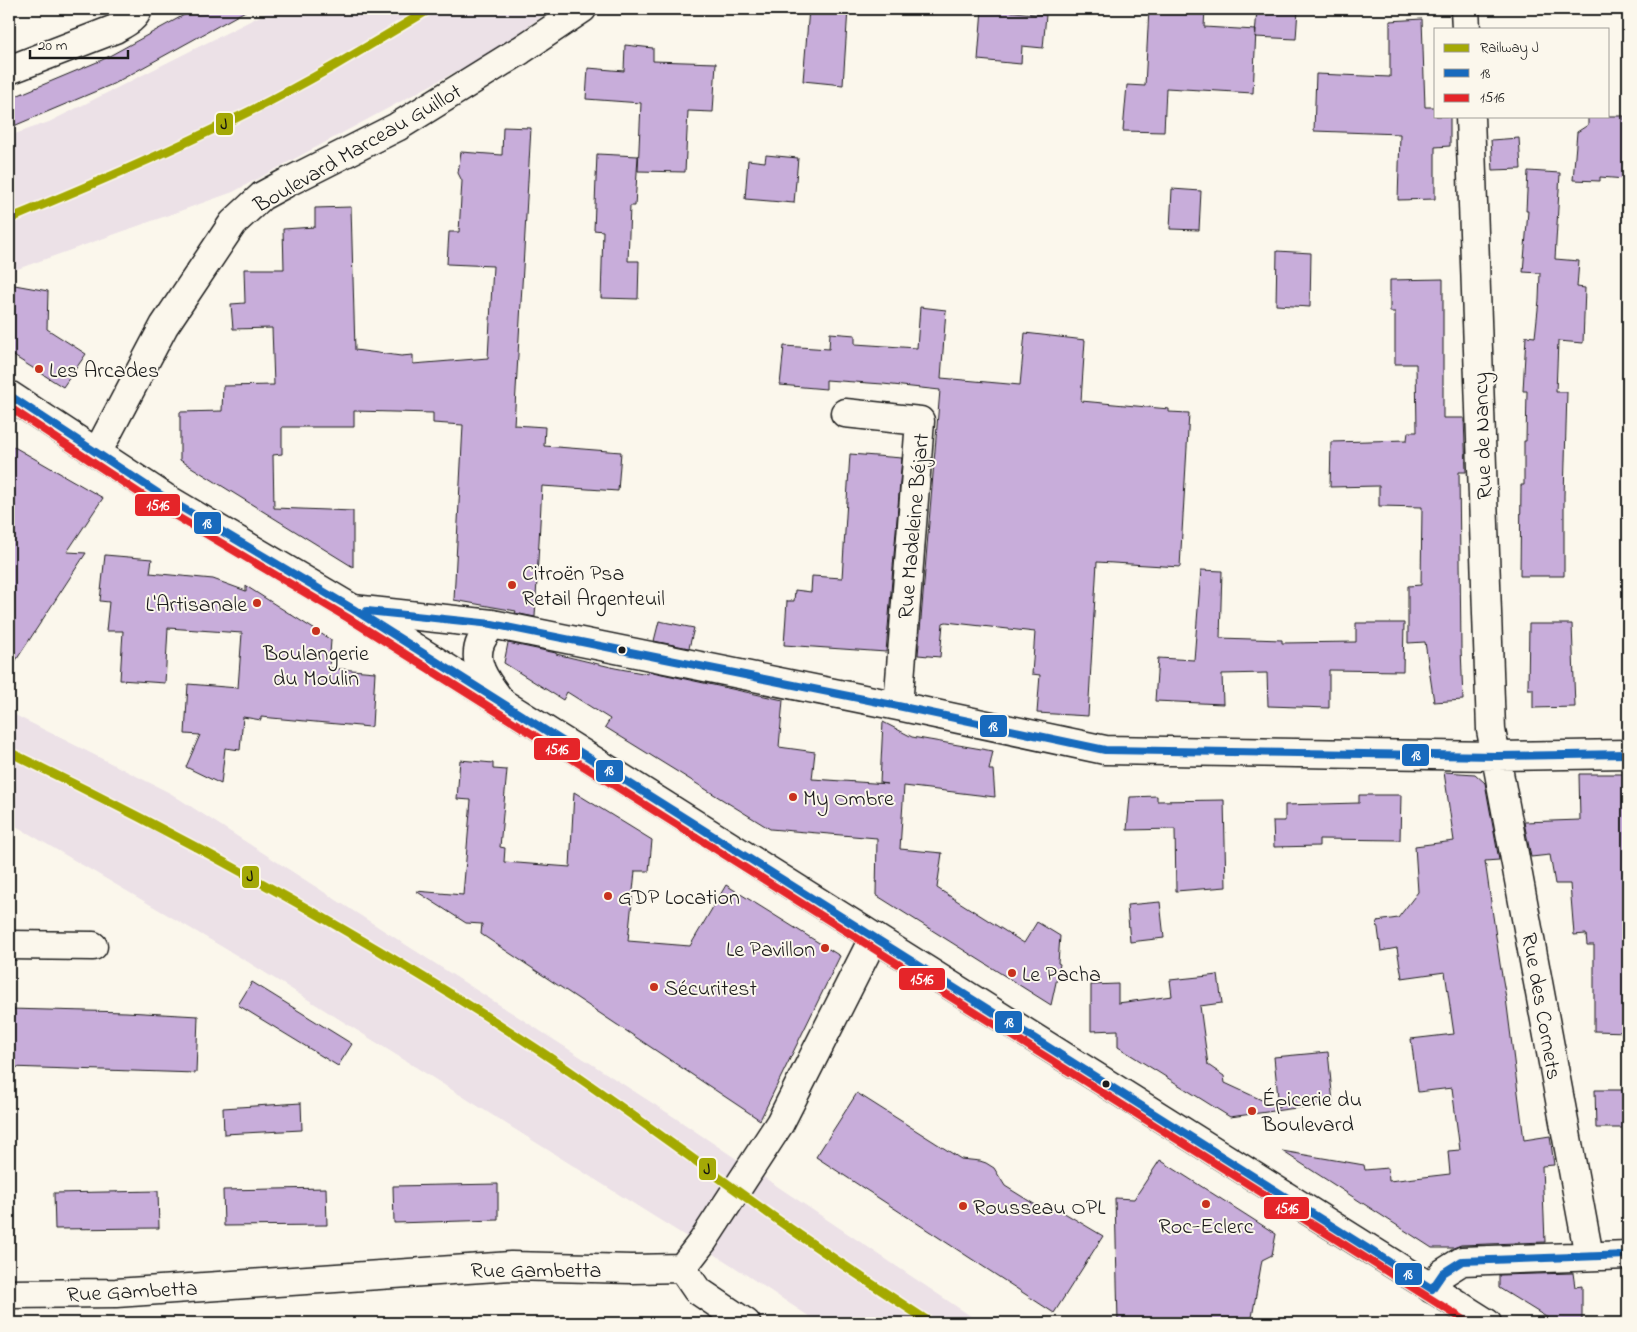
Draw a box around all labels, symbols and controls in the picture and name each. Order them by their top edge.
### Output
scale bar [30,28,128,60]
legend [1434,28,1610,118]
text: 20 m [38,35,68,57]
text: Railway J [1480,37,1539,60]
text: 18 [1480,63,1491,85]
street label: Boulevard Marceau Guillot [248,77,469,223]
text: 1516 [1480,87,1505,109]
line badge: J [215,112,234,136]
text: J [221,115,228,136]
place label: Les Arcades [49,356,159,388]
marker: Les Arcades [33,363,45,375]
street label: Rue de Nancy [1466,372,1503,500]
street label: Rue Madeleine Béjart [891,431,939,620]
line badge: 1516 [134,493,181,517]
text: 1516 [146,496,170,517]
line badge: 18 [193,511,222,535]
text: 18 [202,514,213,535]
place label: Citroën Psa Retail Argenteuil [522,559,665,617]
marker: Citroën Psa Retail Argenteuil [506,579,518,591]
place label: L'Artisanale [145,590,247,622]
marker: L'Artisanale [251,597,263,609]
marker: Boulangerie du Moulin [310,625,322,637]
place label: Boulangerie du Moulin [262,639,369,696]
unlabelled marker [617,645,627,655]
line badge: 18 [979,714,1008,738]
text: 18 [988,717,999,738]
line badge: 1516 [533,737,581,761]
text: 1516 [545,740,569,761]
line badge: 18 [1401,743,1430,767]
text: 18 [1411,746,1422,767]
line badge: 18 [595,759,624,783]
text: 18 [604,761,615,782]
place label: My Ombre [803,784,894,817]
marker: My Ombre [787,791,799,803]
line badge: J [241,865,260,889]
text: J [247,867,254,888]
place label: GDP Location [618,883,740,915]
marker: GDP Location [602,890,614,902]
street label: Rue des Cornets [1511,931,1569,1082]
place label: Le Pavillon [726,935,815,967]
marker: Le Pavillon [819,942,831,954]
place label: Le Pacha [1022,960,1101,992]
line badge: 1516 [898,967,946,991]
marker: Le Pacha [1006,967,1018,979]
text: 1516 [910,970,934,991]
place label: Sécuritest [664,974,757,1006]
marker: Sécuritest [648,981,660,993]
line badge: 18 [994,1010,1023,1034]
text: 18 [1004,1013,1015,1034]
unlabelled marker [1101,1079,1111,1089]
place label: Épicerie du Boulevard [1261,1085,1362,1142]
marker: Épicerie du Boulevard [1246,1105,1258,1117]
line badge: J [698,1157,717,1181]
text: J [704,1160,711,1181]
place label: Rousseau OPL [973,1193,1106,1225]
line badge: 1516 [1263,1196,1310,1220]
marker: Roc-Eclerc [1200,1198,1212,1210]
text: 1516 [1275,1199,1299,1220]
marker: Rousseau OPL [957,1200,969,1212]
place label: Roc-Eclerc [1159,1212,1254,1244]
street label: Rue Gambetta [471,1256,601,1288]
line badge: 18 [1394,1262,1423,1286]
text: 18 [1403,1265,1414,1286]
street label: Rue Gambetta [66,1274,198,1312]

